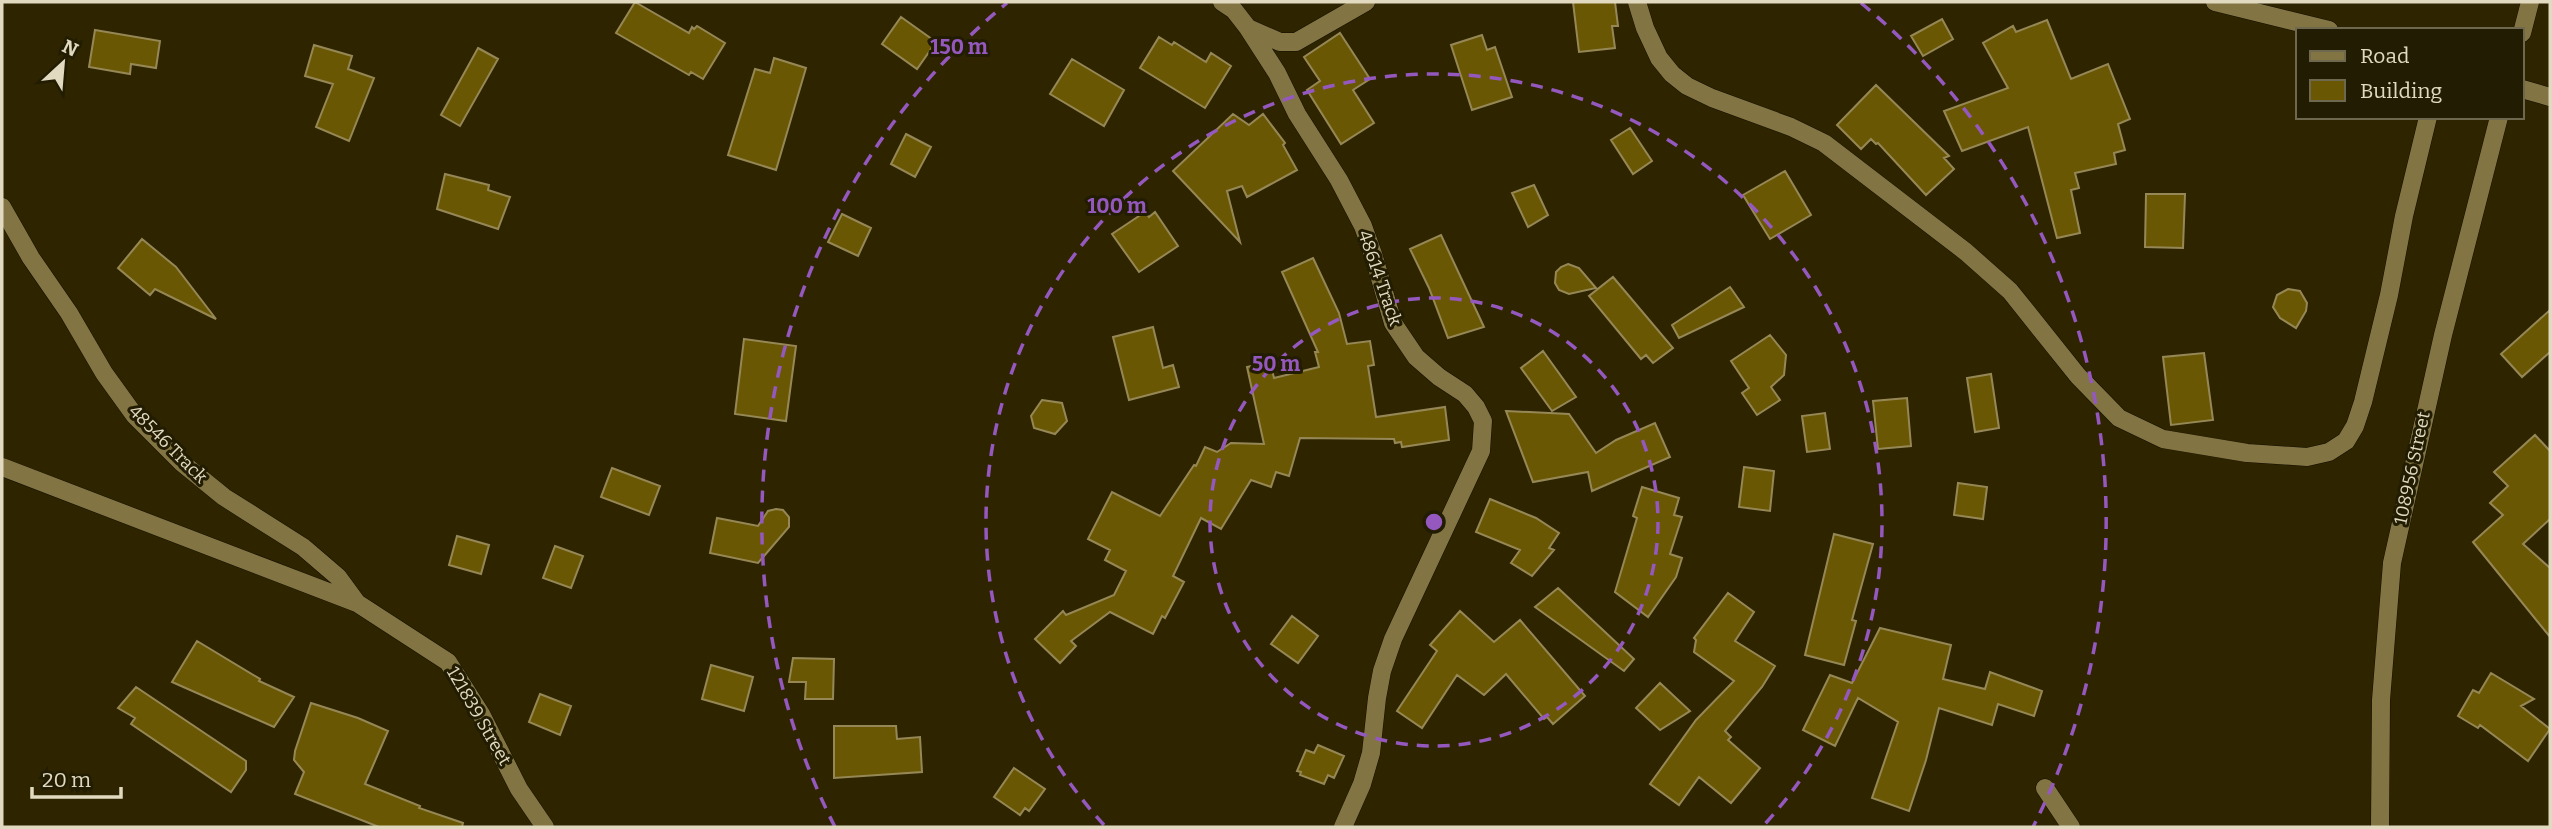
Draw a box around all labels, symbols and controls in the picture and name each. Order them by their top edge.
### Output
north arrow [28,28,98,98]
legend [2296,28,2524,119]
text: 150 m [930,34,988,60]
text: N [59,35,82,62]
text: Road [2360,43,2409,69]
text: Building [2360,78,2443,104]
text: 100 m [1087,193,1147,219]
street label: 48614 Track [1353,227,1407,329]
text: 50 m [1252,351,1300,377]
street label: 48546 Track [124,400,212,488]
street label: 108956 Street [2389,409,2435,526]
centre of rings [1422,510,1446,534]
street label: 121839 Street [442,663,516,770]
scale bar [32,756,121,800]
text: 20 m [42,767,91,793]

